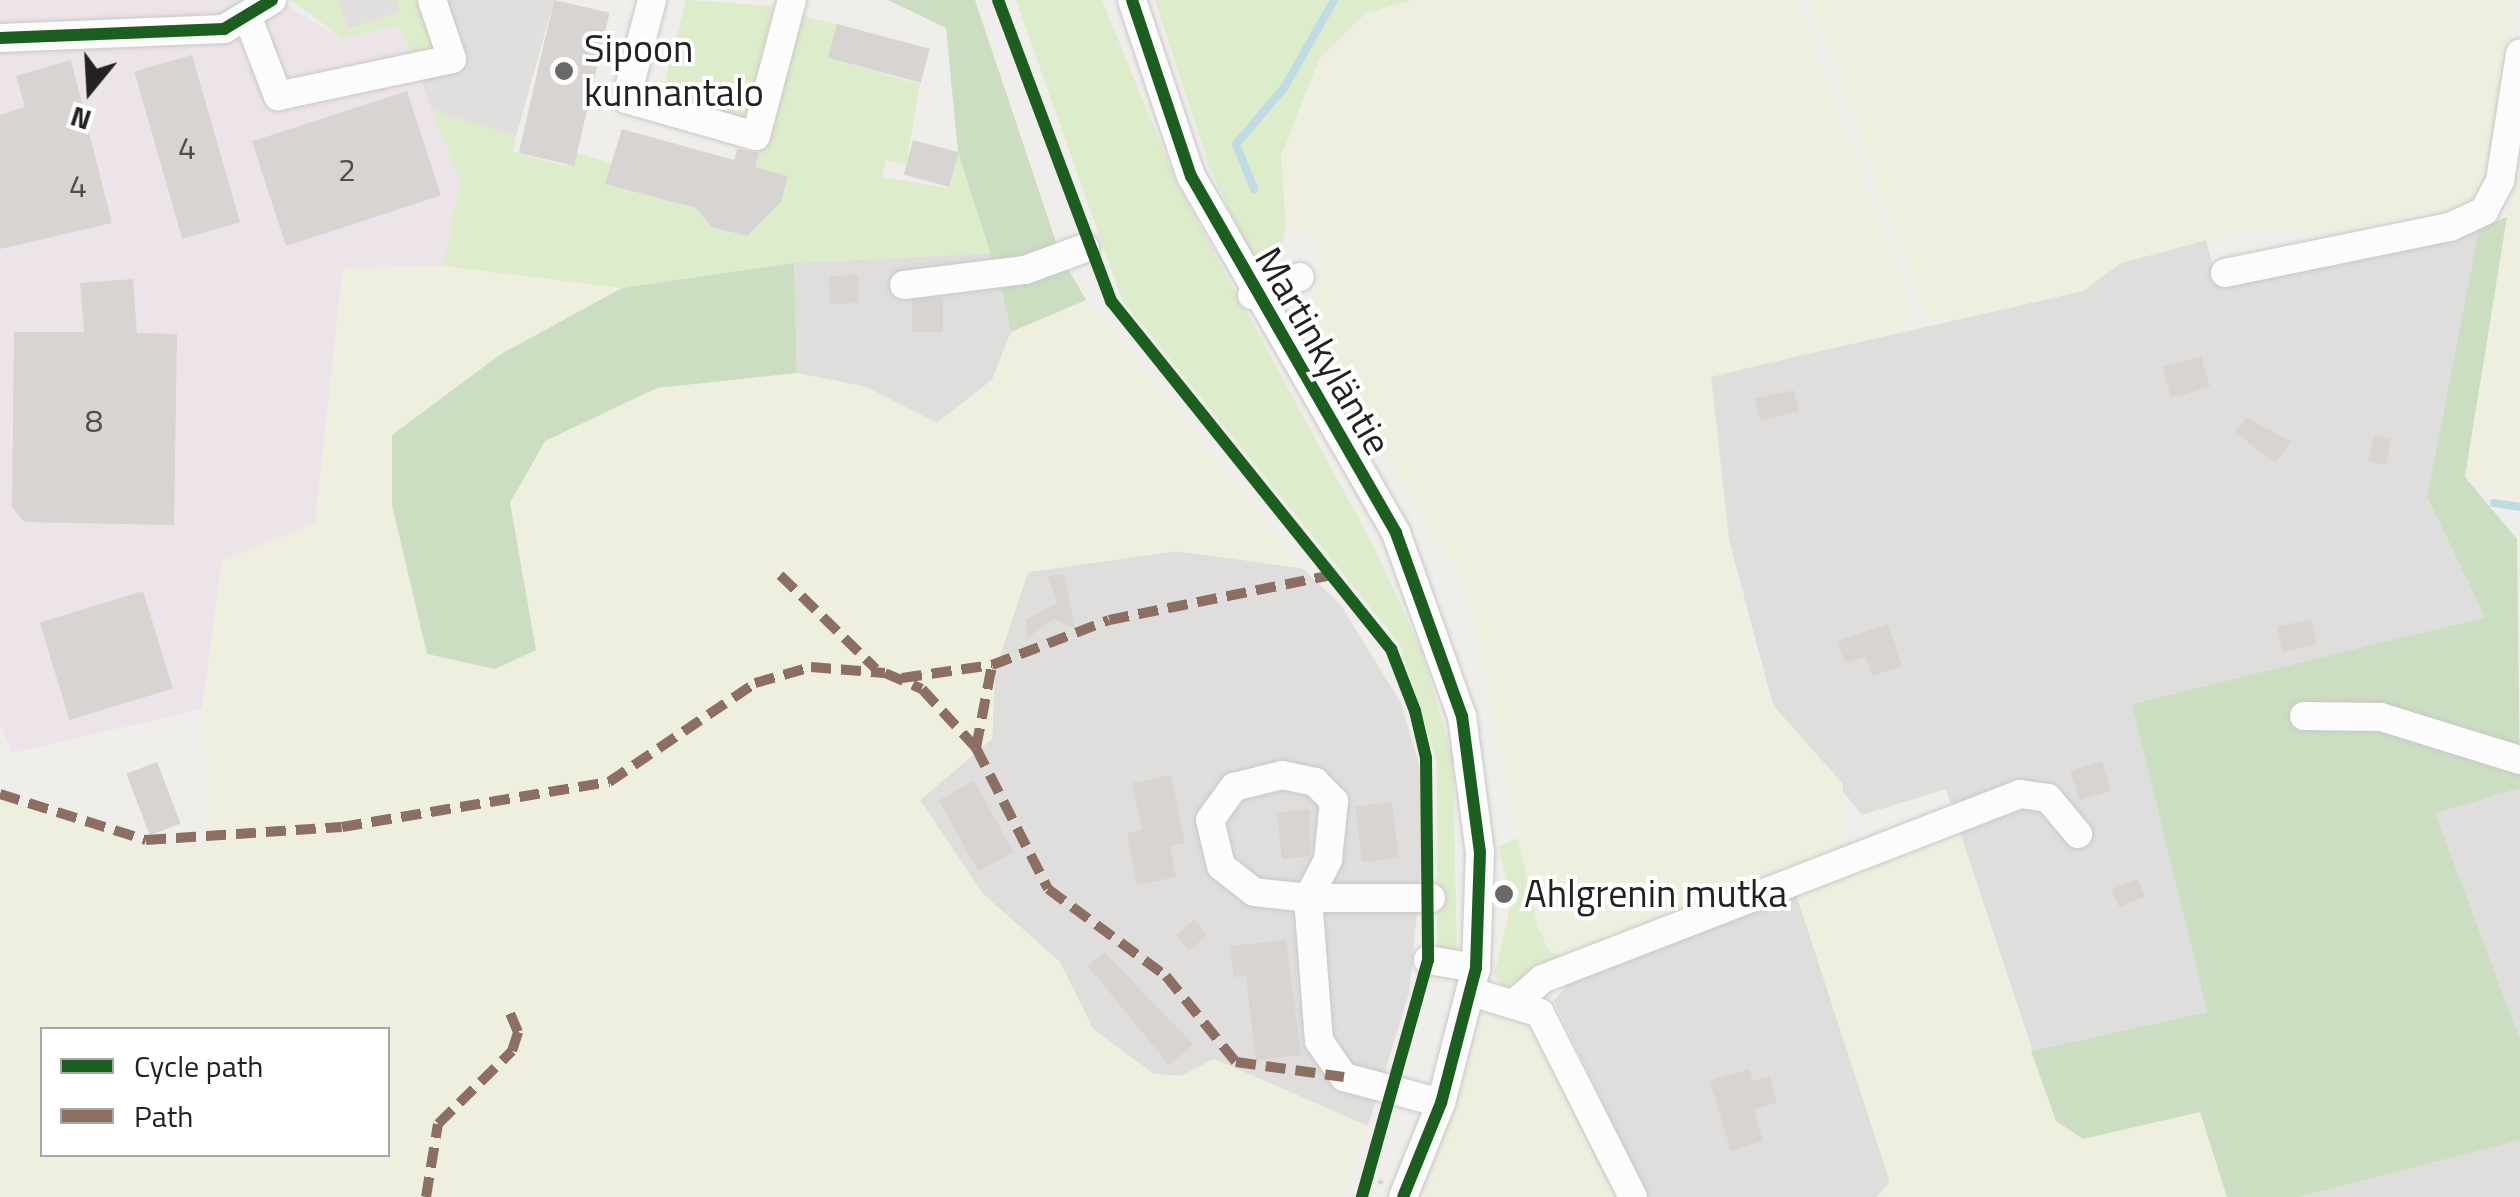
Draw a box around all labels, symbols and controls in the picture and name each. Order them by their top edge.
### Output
place label: Sipoon kunnantalo [584,26,764,115]
north arrow [40,40,140,140]
marker: Sipoon kunnantalo [553,60,575,82]
text: N [65,96,96,142]
house number: 4 [178,128,196,166]
house number: 2 [338,150,356,188]
house number: 4 [69,166,87,204]
street label: Martinkyläntie [1245,239,1401,463]
house number: 8 [85,401,103,439]
place label: Ahlgrenin mutka [1524,871,1787,917]
marker: Ahlgrenin mutka [1493,883,1515,905]
legend [40,1027,390,1157]
text: Cycle path [134,1043,263,1089]
text: Path [134,1093,193,1139]

